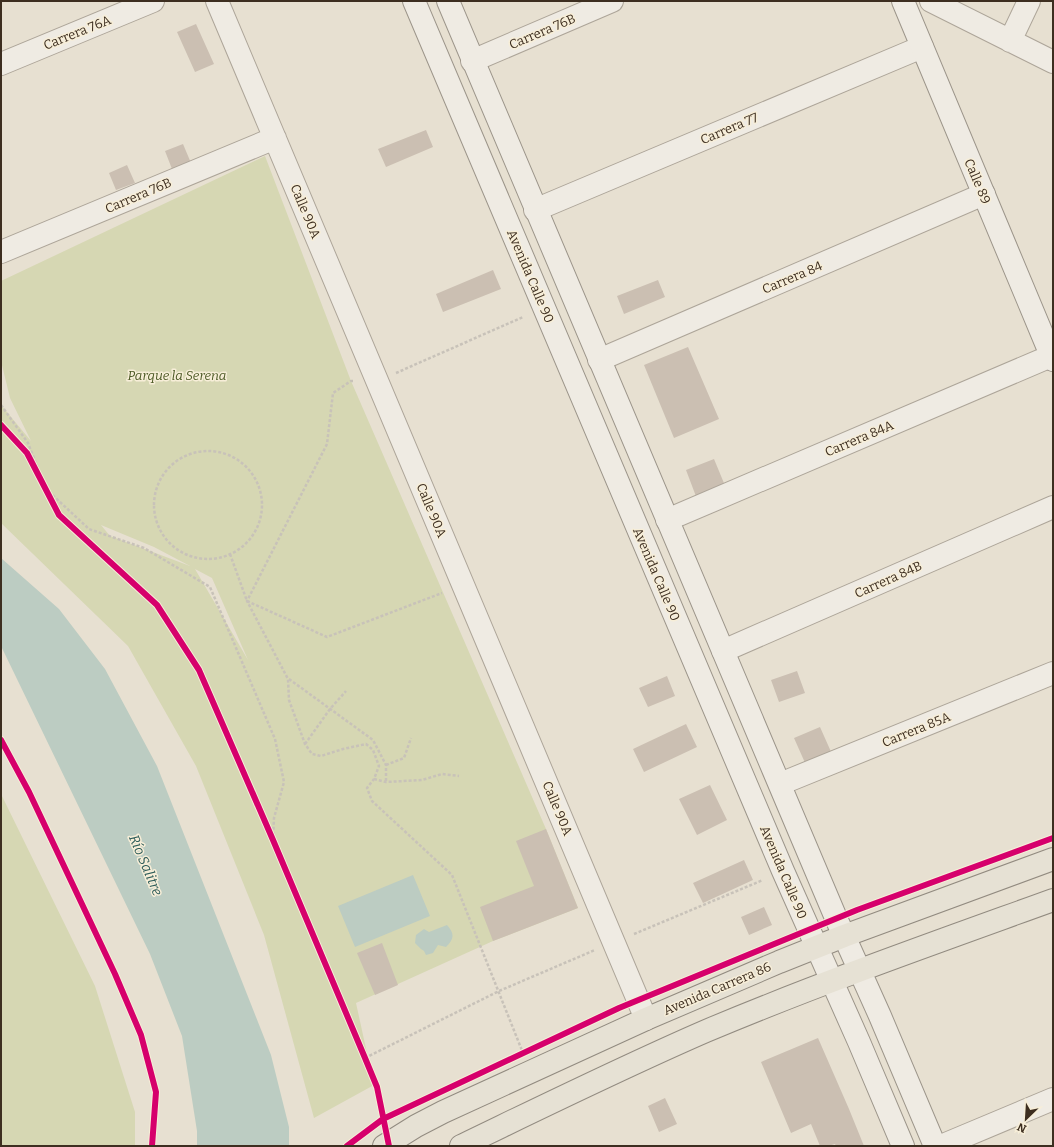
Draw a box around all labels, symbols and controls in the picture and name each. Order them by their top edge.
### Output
street label: Carrera 76B [507,11,578,52]
street label: Carrera 76A [41,12,114,53]
street label: Carrera 77 [698,109,761,147]
street label: Calle 89 [961,156,994,206]
street label: Carrera 76B [103,175,174,216]
street label: Calle 90A [287,182,324,241]
street label: Avenida Calle 90 [504,227,557,325]
street label: Carrera 84 [760,258,825,297]
park label: Parque la Serena [128,368,226,383]
street label: Carrera 84A [823,417,896,460]
street label: Calle 90A [413,481,450,540]
street label: Avenida Calle 90 [630,525,683,623]
street label: Carrera 84B [852,558,924,601]
street label: Carrera 85A [880,709,953,750]
street label: Calle 90A [539,779,576,838]
street label: Avenida Calle 90 [757,823,810,921]
water label: Río Salitre [125,832,166,898]
street label: Avenida Carrera 86 [661,959,774,1018]
north arrow [1006,1099,1046,1139]
text: N [1015,1120,1029,1135]

